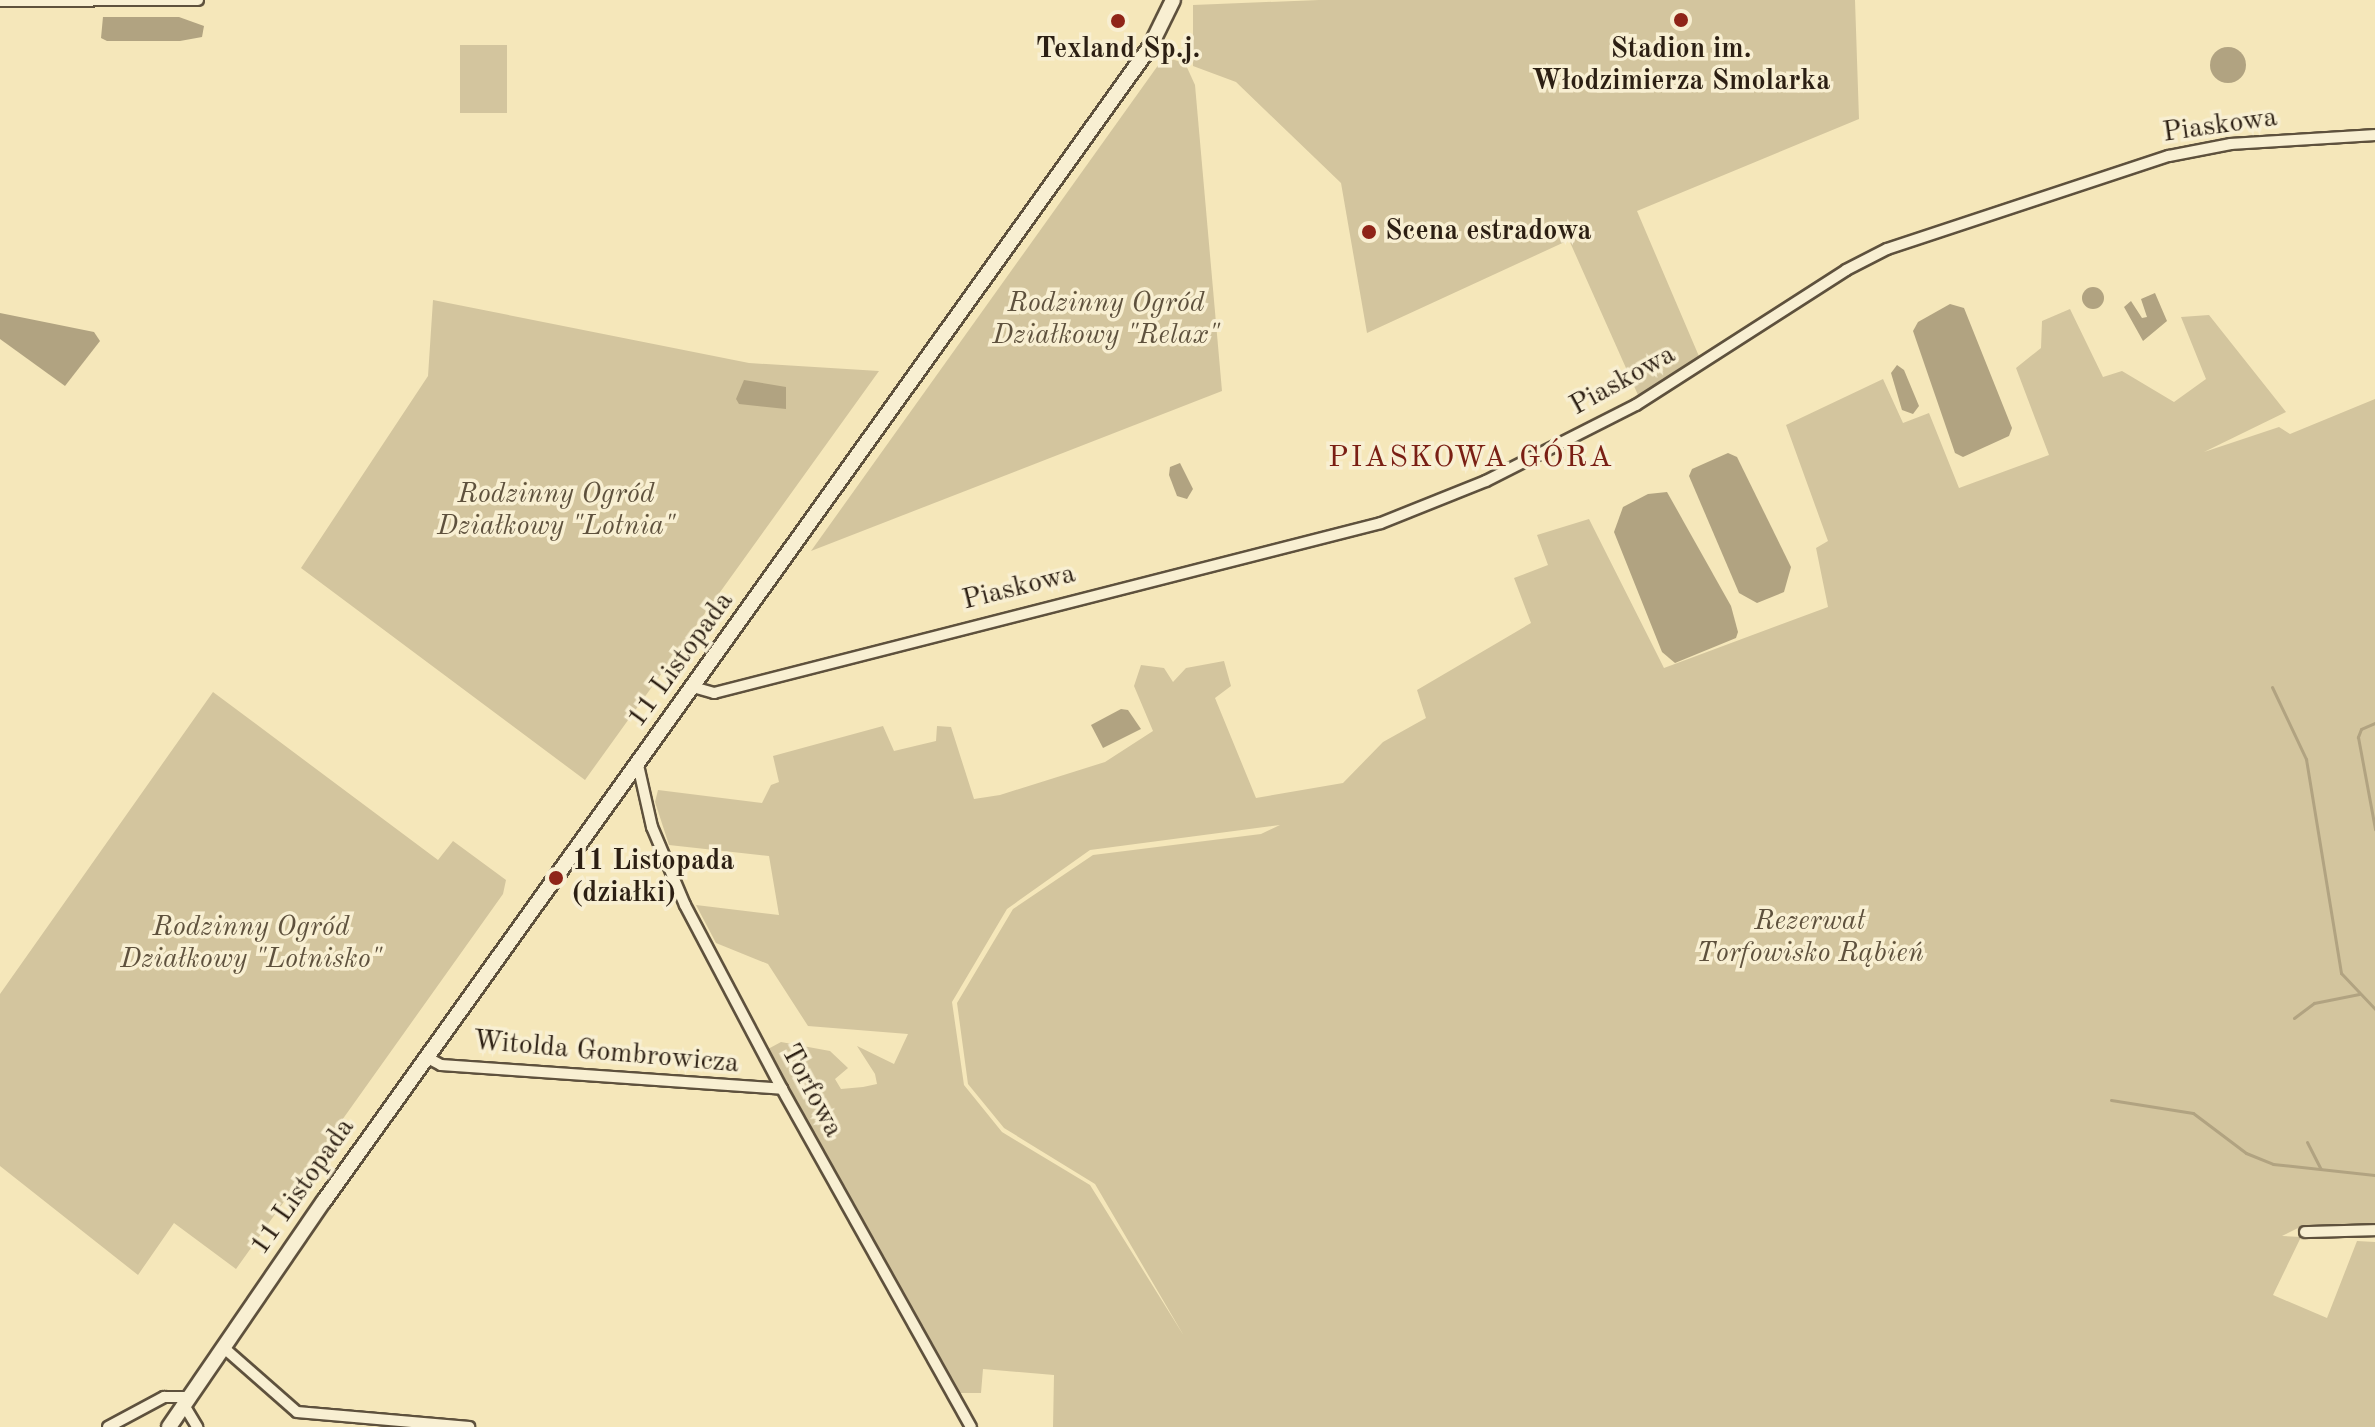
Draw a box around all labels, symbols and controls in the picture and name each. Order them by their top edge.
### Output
marker: Stadion im. Włodzimierza Smolarka [1672,11,1690,29]
marker: Texland Sp.j. [1109,12,1127,30]
place label: Texland Sp.j. [1036,33,1200,67]
place label: Stadion im. Włodzimierza Smolarka [1532,33,1830,99]
street label: Piaskowa [2161,101,2279,151]
place label: Scena estradowa [1385,215,1592,249]
marker: Scena estradowa [1360,223,1378,241]
park label: Rodzinny Ogród Działkowy "Relax" [992,287,1220,353]
street label: Piaskowa [1564,338,1682,424]
district label: PIASKOWA GÓRA [1328,440,1614,476]
park label: Rodzinny Ogród Działkowy "Lotnia" [437,478,675,544]
street label: Piaskowa [959,558,1079,618]
street label: 11 Listopada [621,586,741,734]
place label: 11 Listopada (działki) [572,845,734,911]
marker: 11 Listopada (działki) [547,869,565,887]
park label: Rezerwat Torfowisko Rąbień [1696,905,1924,971]
park label: Rodzinny Ogród Działkowy "Lotnisko" [120,911,382,977]
street label: Witolda Gombrowicza [472,1025,740,1081]
street label: Torfowa [773,1039,849,1143]
street label: 11 Listopada [244,1112,362,1262]

